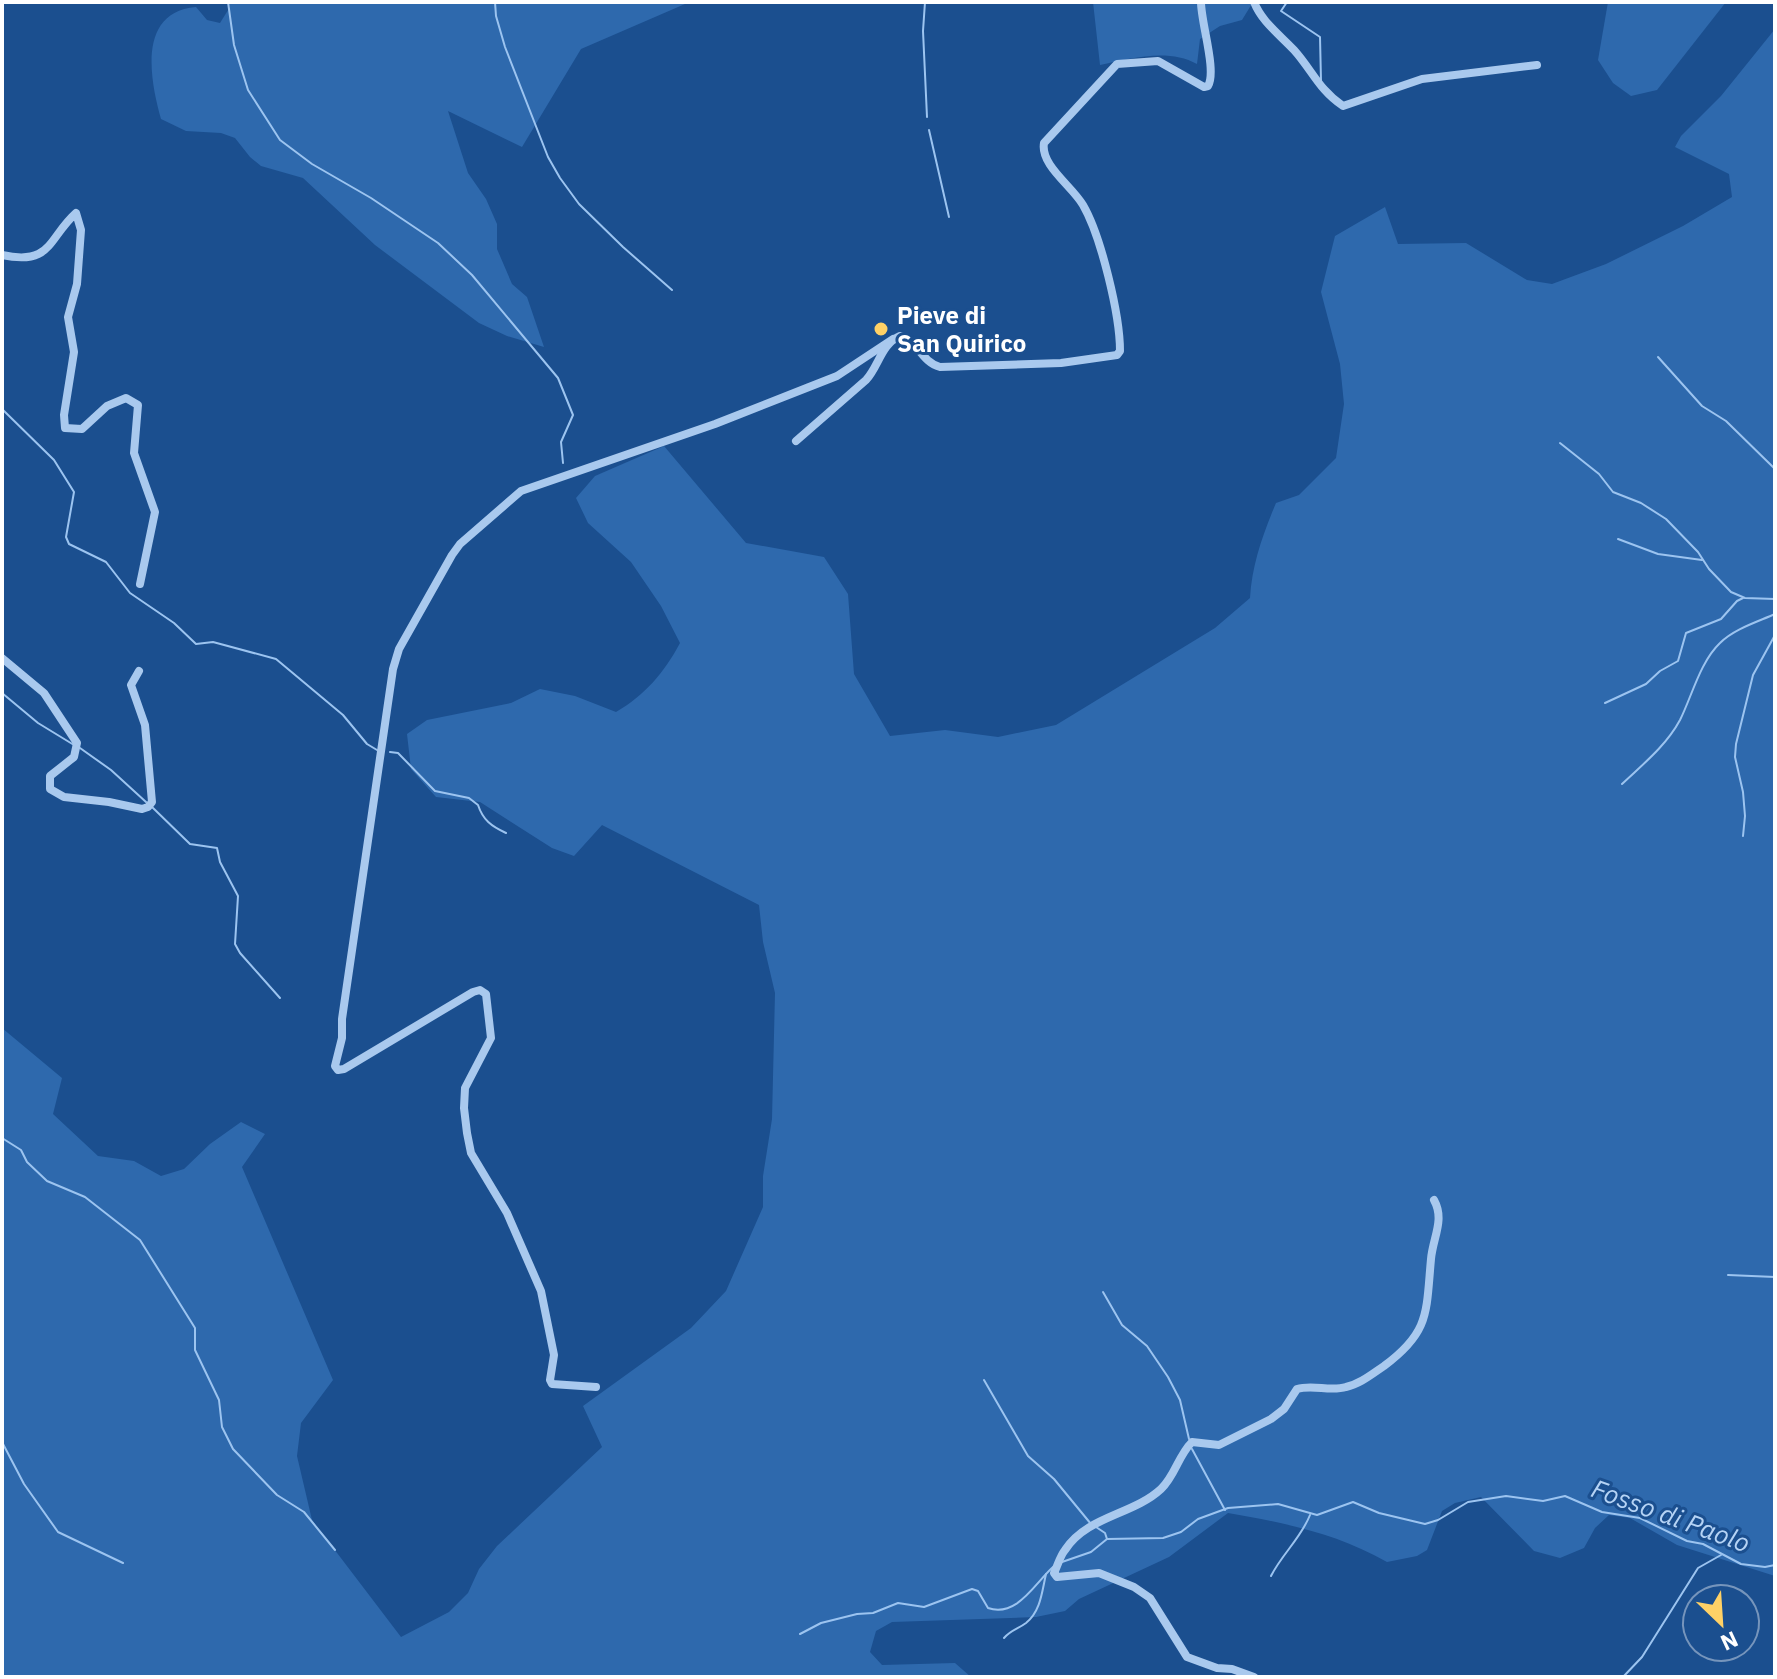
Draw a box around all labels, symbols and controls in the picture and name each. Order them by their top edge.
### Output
place label: Pieve di San Quirico [897,299,1026,359]
marker: Pieve di San Quirico [872,320,890,338]
water label: Fosso di Paolo [1587,1471,1755,1559]
north arrow [1681,1583,1761,1663]
text: N [1716,1625,1743,1658]

